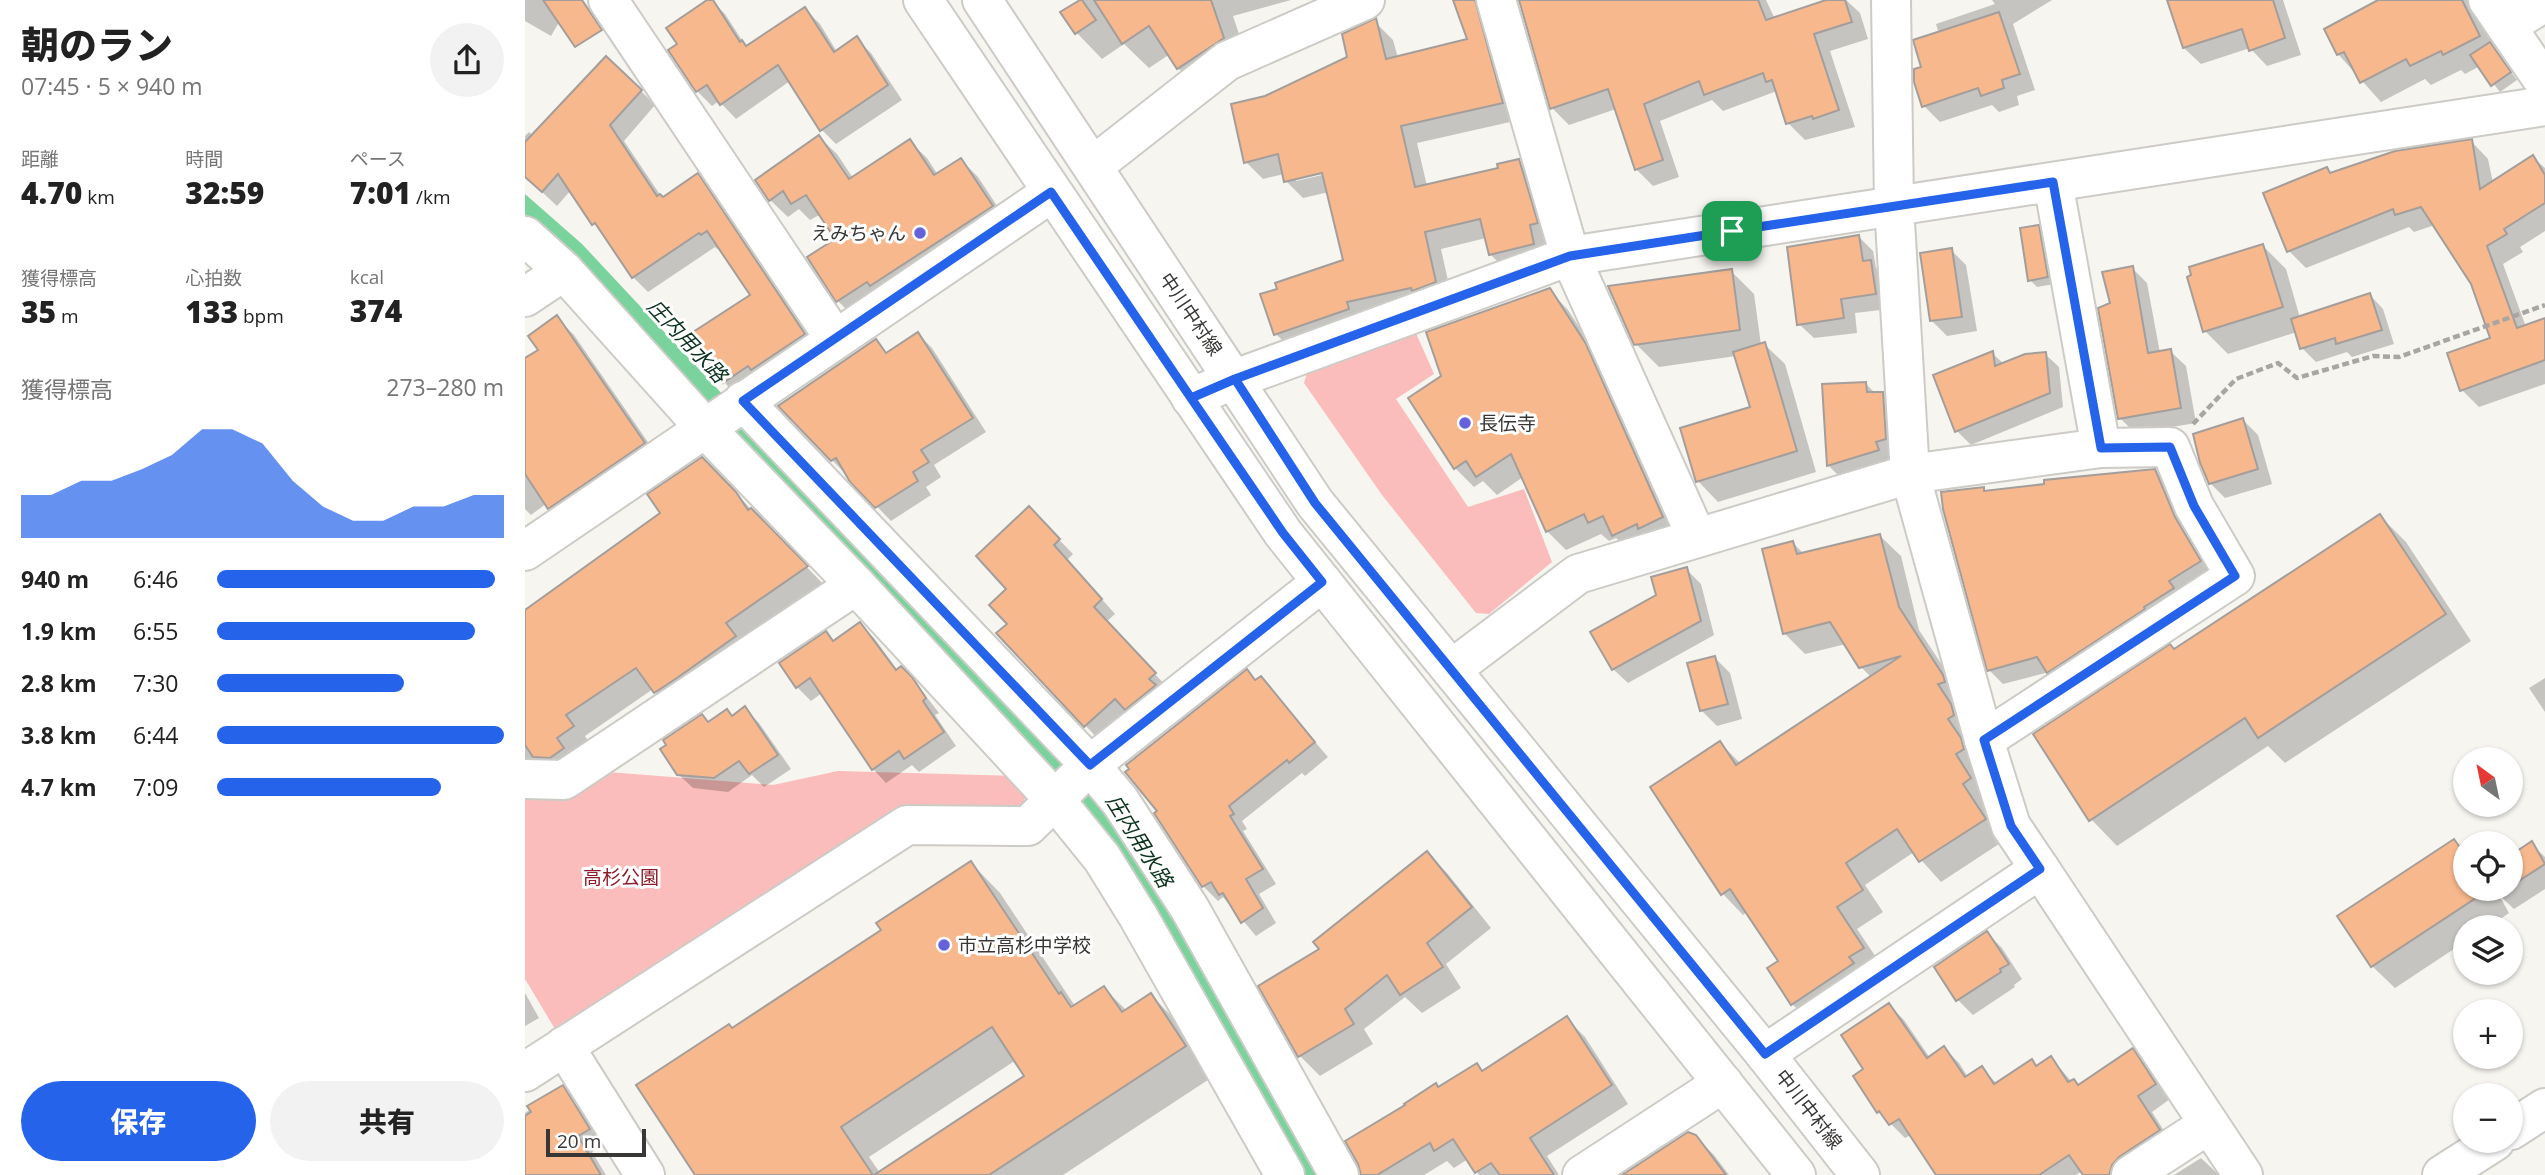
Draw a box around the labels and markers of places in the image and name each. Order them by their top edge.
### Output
pin [1702,201,1762,261]
place label: えみちゃん [811,220,906,246]
marker: えみちゃん [912,225,928,241]
place label: 長伝寺 [1479,410,1536,436]
marker: 長伝寺 [1457,415,1473,431]
place label: 市立高杉中学校 [958,932,1091,958]
marker: 市立高杉中学校 [936,937,952,953]

